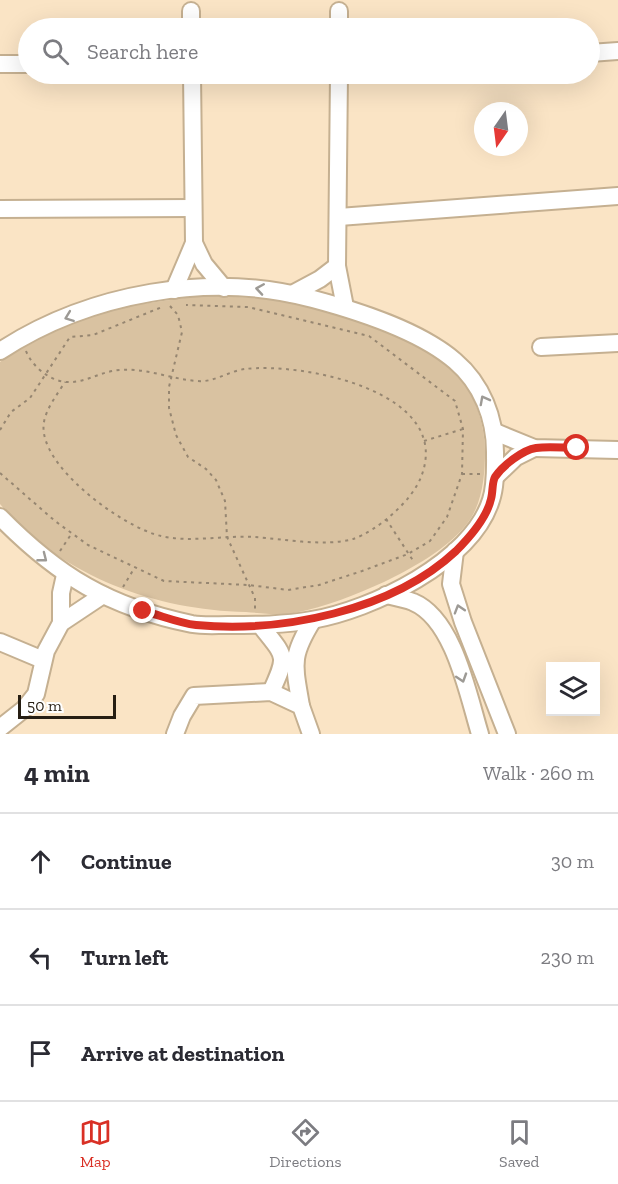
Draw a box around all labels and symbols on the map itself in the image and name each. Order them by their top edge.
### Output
north arrow [474,102,528,156]
one-way arrow [256,283,266,296]
one-way arrow [65,310,76,322]
one-way arrow [480,396,491,406]
route start [563,434,589,460]
one-way arrow [36,550,47,561]
route end [129,597,155,623]
one-way arrow [454,604,466,615]
one-way arrow [455,672,467,683]
scale bar [18,692,116,720]

